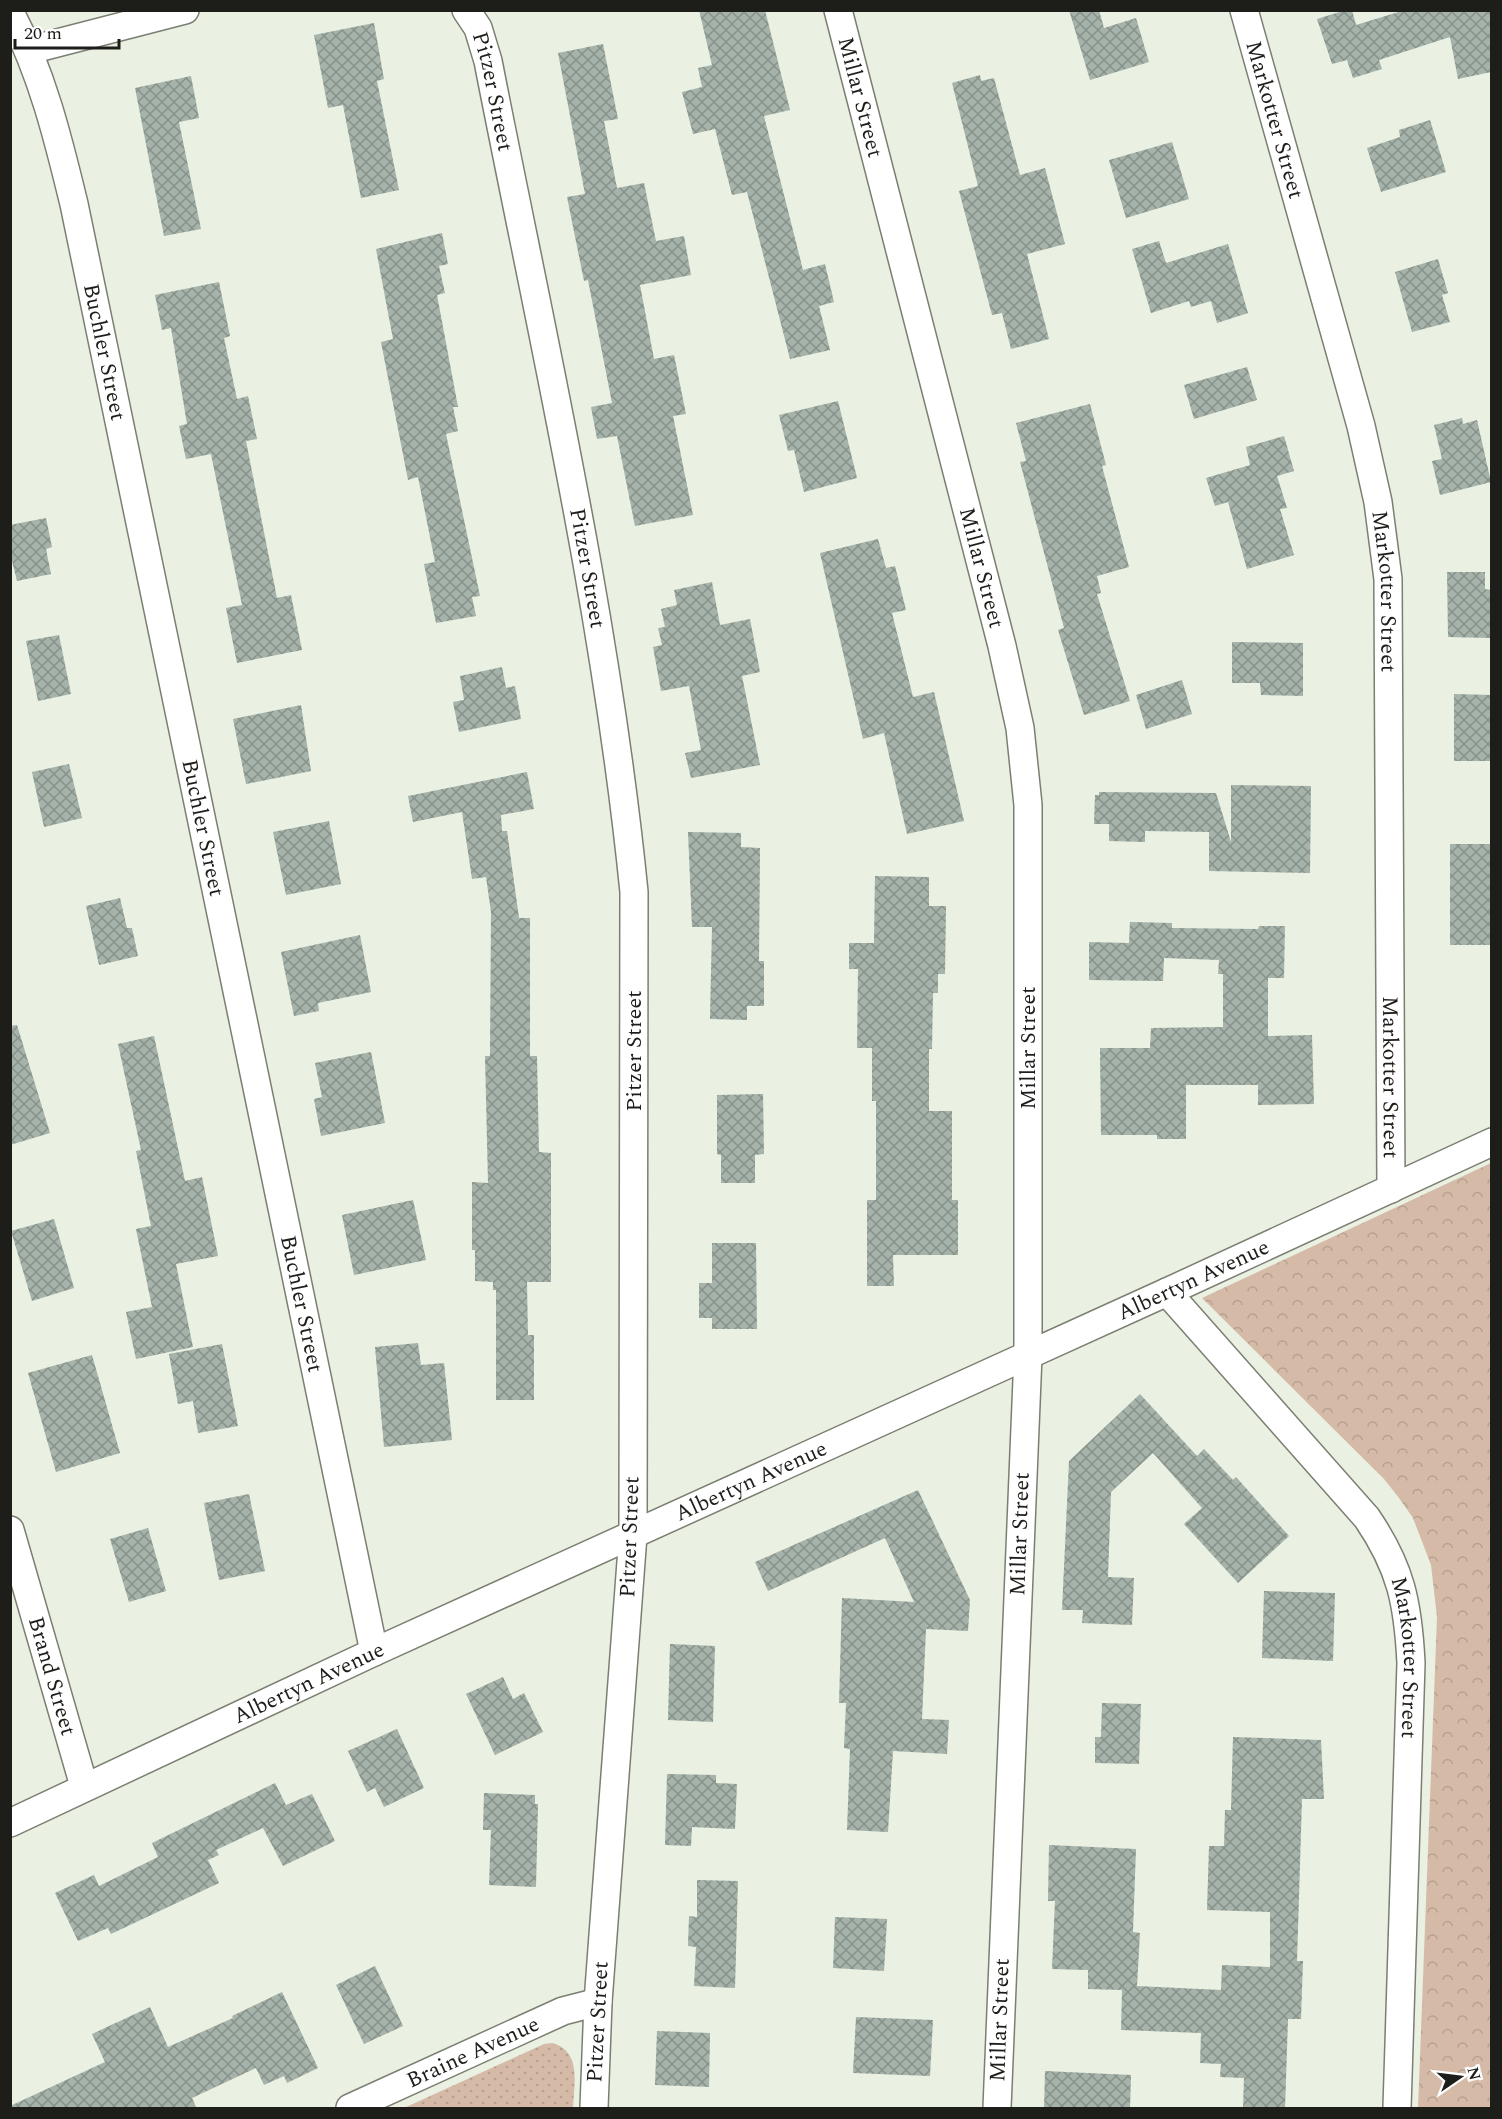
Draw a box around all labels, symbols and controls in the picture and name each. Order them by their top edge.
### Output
scale bar [15,12,118,50]
text: 20 m [24,20,62,47]
street label: Pitzer Street [464,27,522,154]
street label: Millar Street [829,33,892,161]
street label: Markotter Street [1237,37,1313,203]
street label: Buchler Street [74,280,135,424]
street label: Millar Street [950,504,1013,632]
street label: Pitzer Street [561,505,614,631]
street label: Markotter Street [1363,508,1405,673]
street label: Buchler Street [173,756,234,900]
street label: Millar Street [1012,986,1045,1110]
street label: Pitzer Street [618,990,651,1112]
street label: Markotter Street [1374,996,1407,1159]
street label: Albertyn Avenue [1112,1231,1275,1329]
street label: Buchler Street [272,1232,332,1375]
street label: Albertyn Avenue [669,1432,832,1530]
street label: Millar Street [1001,1471,1039,1596]
street label: Pitzer Street [611,1475,649,1598]
street label: Markotter Street [1382,1573,1428,1739]
street label: Brand Street [19,1613,85,1740]
street label: Albertyn Avenue [227,1633,390,1732]
street label: Millar Street [981,1957,1019,2082]
street label: Pitzer Street [578,1960,618,2084]
street label: Braine Avenue [401,2007,545,2097]
north arrow [1430,2047,1490,2107]
text: N [1460,2064,1487,2083]

